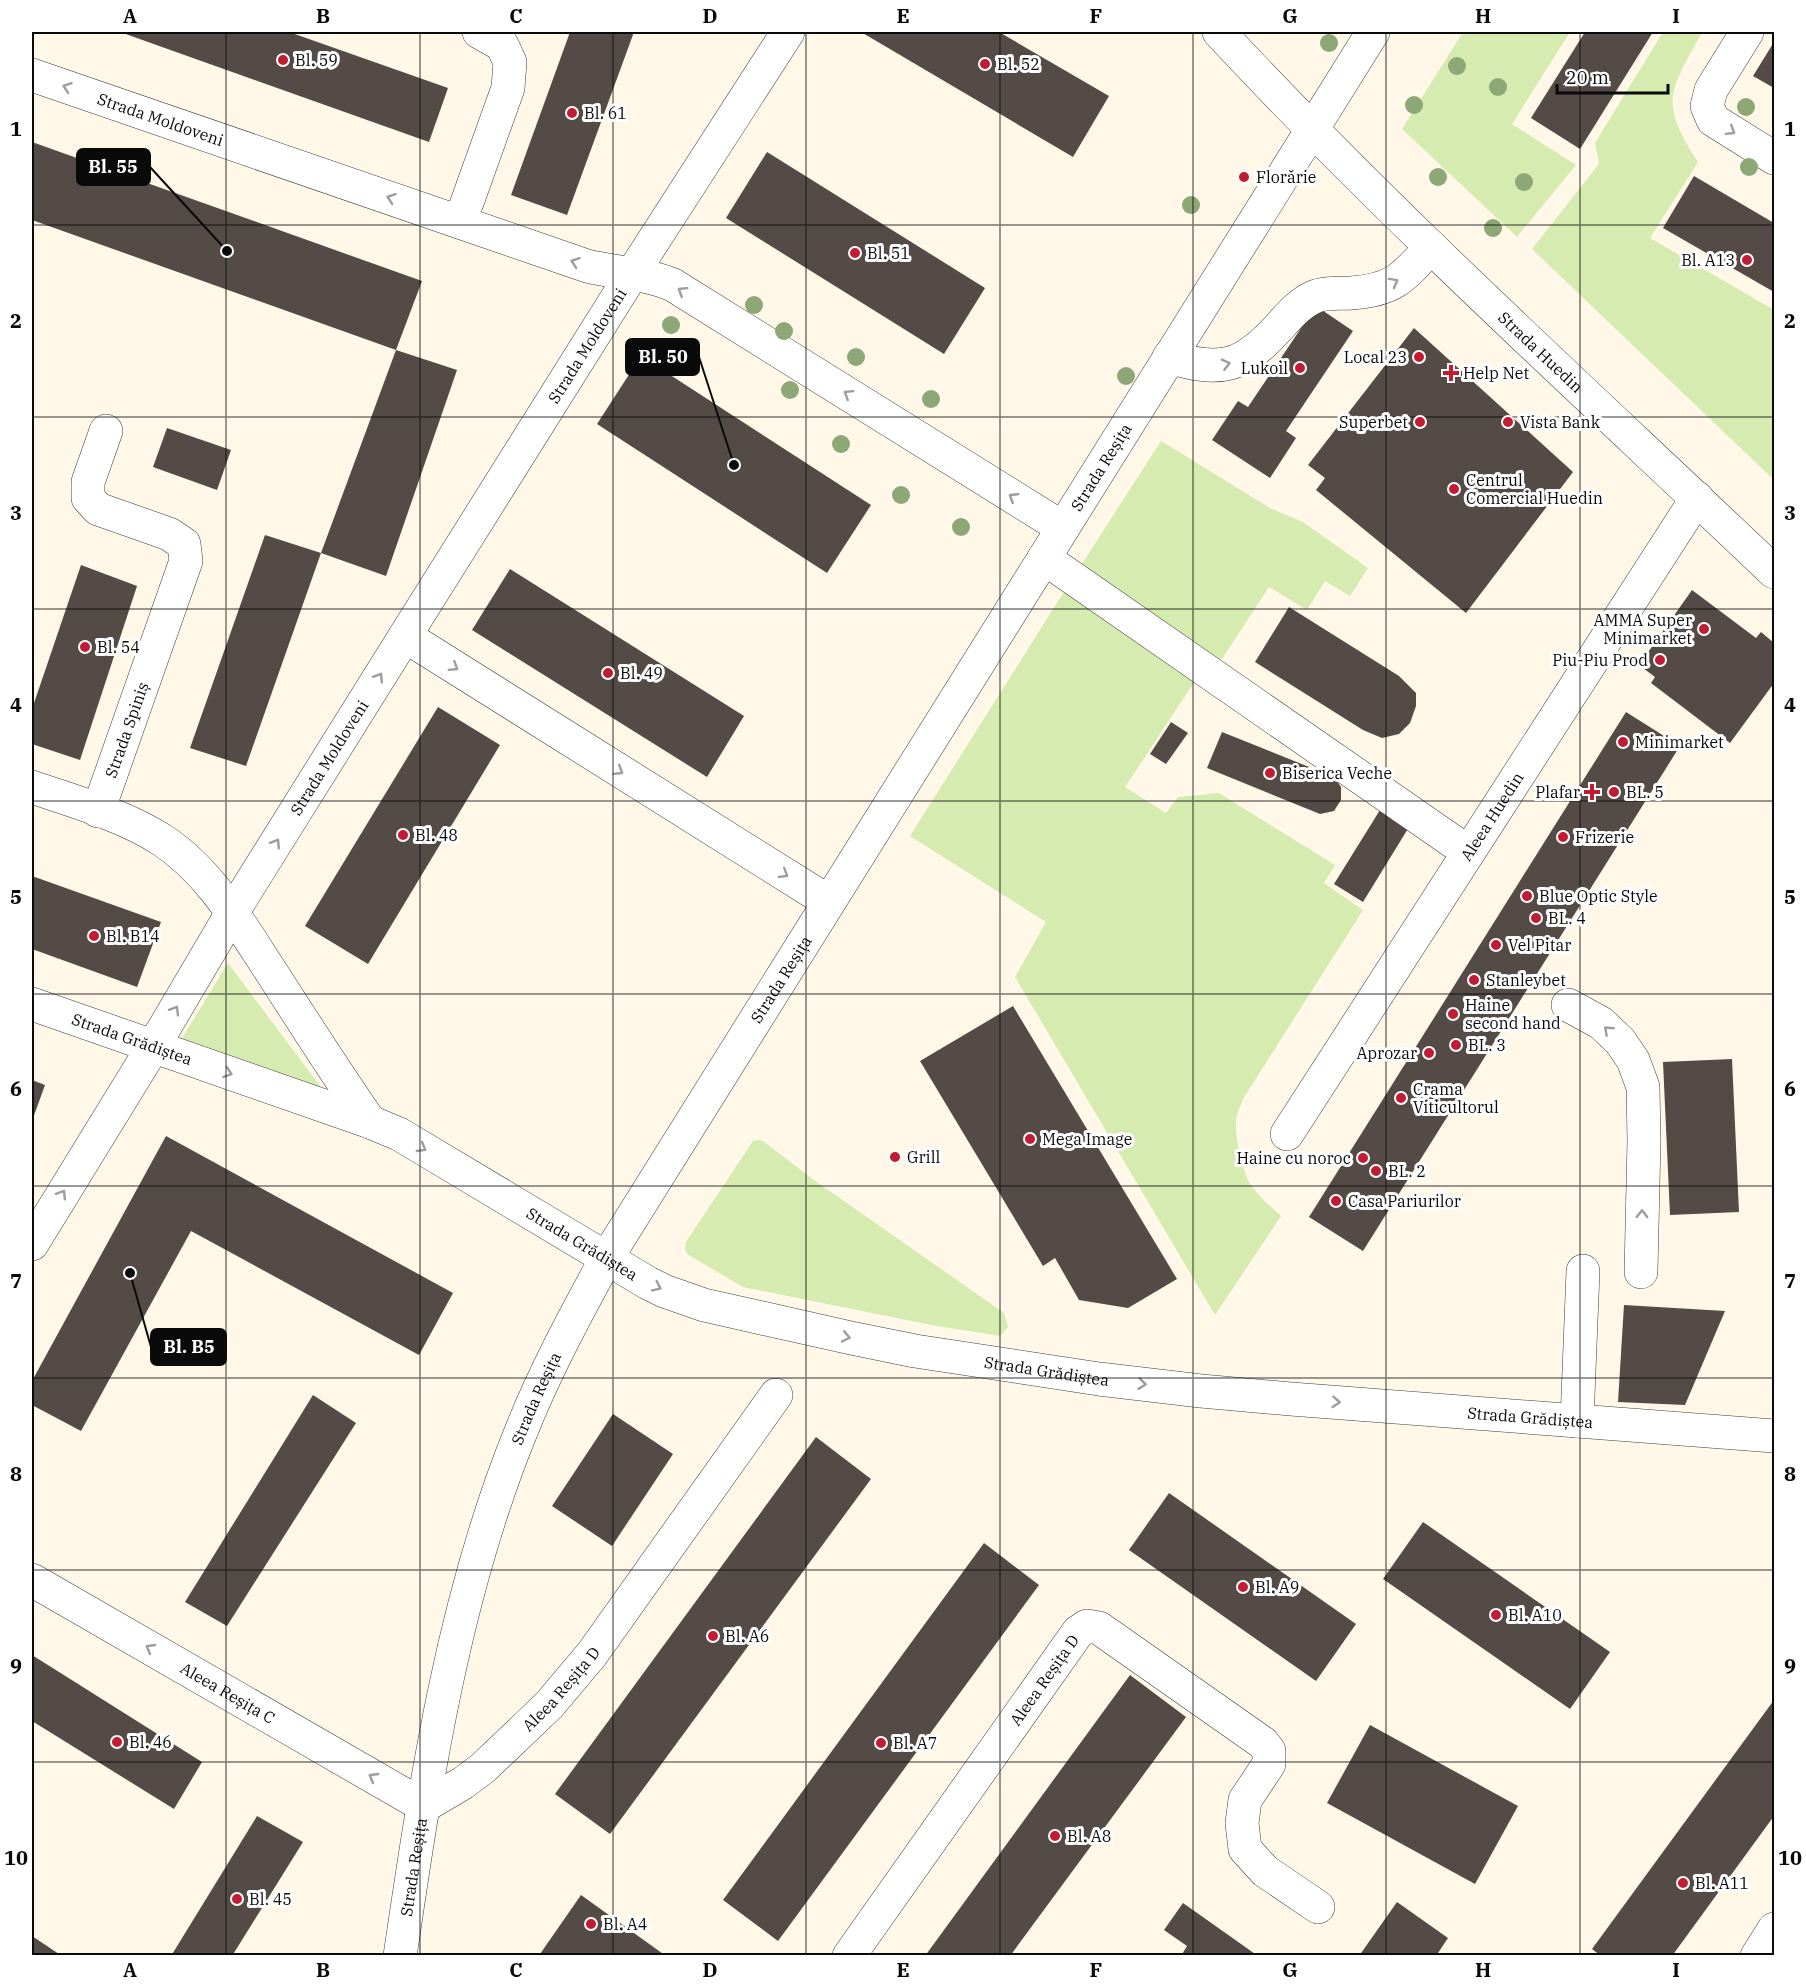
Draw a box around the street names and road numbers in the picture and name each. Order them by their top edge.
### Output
street label: Strada Moldoveni [95,88,226,150]
street label: Strada Moldoveni [544,285,631,407]
street label: Strada Huedin [1494,307,1587,397]
street label: Strada Reșița [1066,419,1136,515]
street label: Strada Spiniș [100,679,153,781]
street label: Strada Moldoveni [286,696,372,819]
street label: Aleea Huedin [1456,768,1528,864]
street label: Strada Reșița [746,932,816,1027]
street label: Strada Grădiștea [69,1009,195,1069]
street label: Strada Grădiștea [523,1203,642,1285]
street label: Strada Reșița [507,1348,565,1448]
street label: Strada Grădiștea [983,1352,1111,1390]
street label: Strada Grădiștea [1467,1403,1594,1432]
street label: Aleea Reșița D [1005,1631,1083,1729]
street label: Aleea Reșița D [518,1643,604,1735]
street label: Aleea Reșița C [177,1658,279,1728]
street label: Strada Reșița [396,1816,431,1918]

